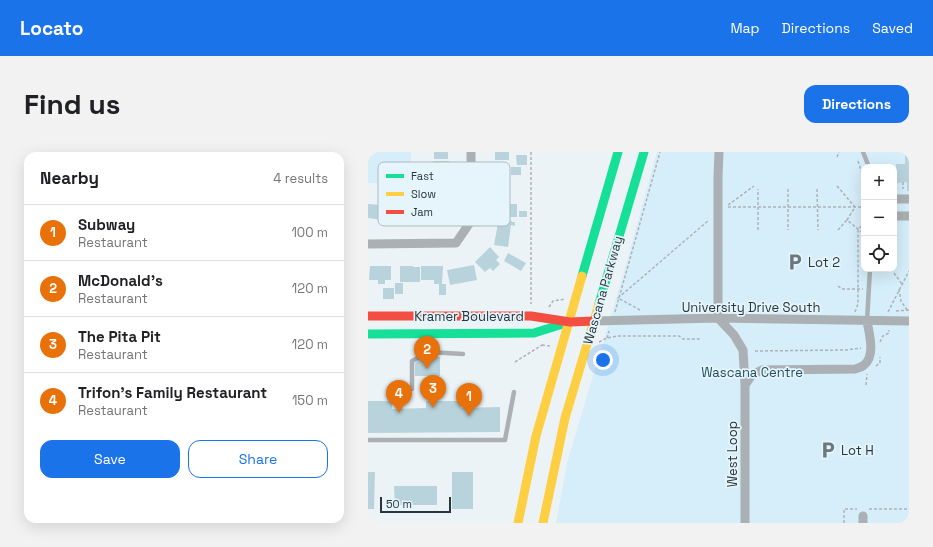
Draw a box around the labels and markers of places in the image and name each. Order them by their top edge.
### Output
parking icon: Lot 2 [785,252,805,272]
place label: Lot 2 [808,254,840,271]
pin: 2 [414,336,440,369]
pin: 3 [420,375,446,408]
pin: 4 [386,380,412,413]
pin: 1 [456,383,482,416]
parking icon: Lot H [818,440,838,460]
place label: Lot H [841,442,874,459]

